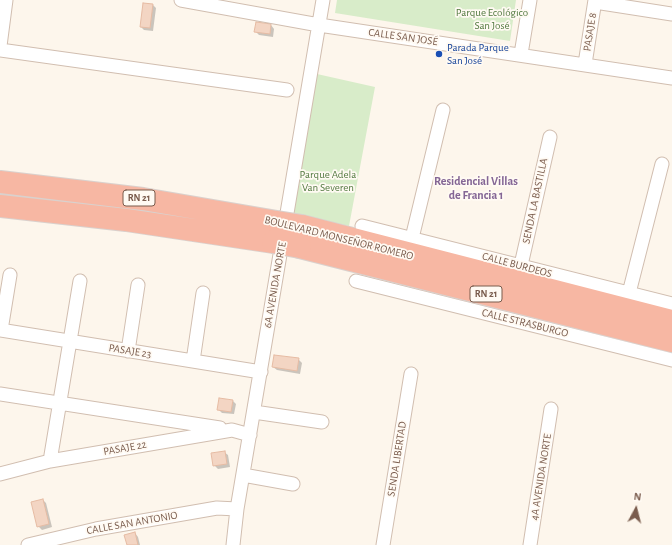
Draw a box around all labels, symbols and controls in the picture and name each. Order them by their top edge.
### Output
park label: Parque Ecológico San José [456,6,528,32]
street label: PASAJE 8 [580,12,600,52]
street label: CALLE SAN JOSÉ [367,26,439,48]
place label: Parada Parque San José [447,41,509,67]
marker: Parada Parque San José [434,49,444,59]
street label: SENDA LA BASTILLA [519,157,551,245]
park label: Parque Adela Van Severen [300,168,356,194]
district label: Residencial Villas de Francia 1 [434,174,518,202]
road number: RN 21 [123,190,155,206]
street label: BOULEVARD MONSEÑOR ROMERO [263,213,415,263]
street label: 6A AVENIDA NORTE [261,241,289,329]
street label: CALLE BURDEOS [481,249,553,281]
road number: RN 21 [470,286,502,302]
street label: CALLE STRASBURGO [480,306,570,340]
street label: PASAJE 23 [108,341,152,361]
street label: SENDA LIBERTAD [385,421,409,497]
street label: 4A AVENIDA NORTE [528,433,554,521]
street label: PASAJE 22 [102,438,148,458]
north arrow [616,489,656,529]
text: N [633,491,642,503]
street label: CALLE SAN ANTONIO [85,509,179,537]

